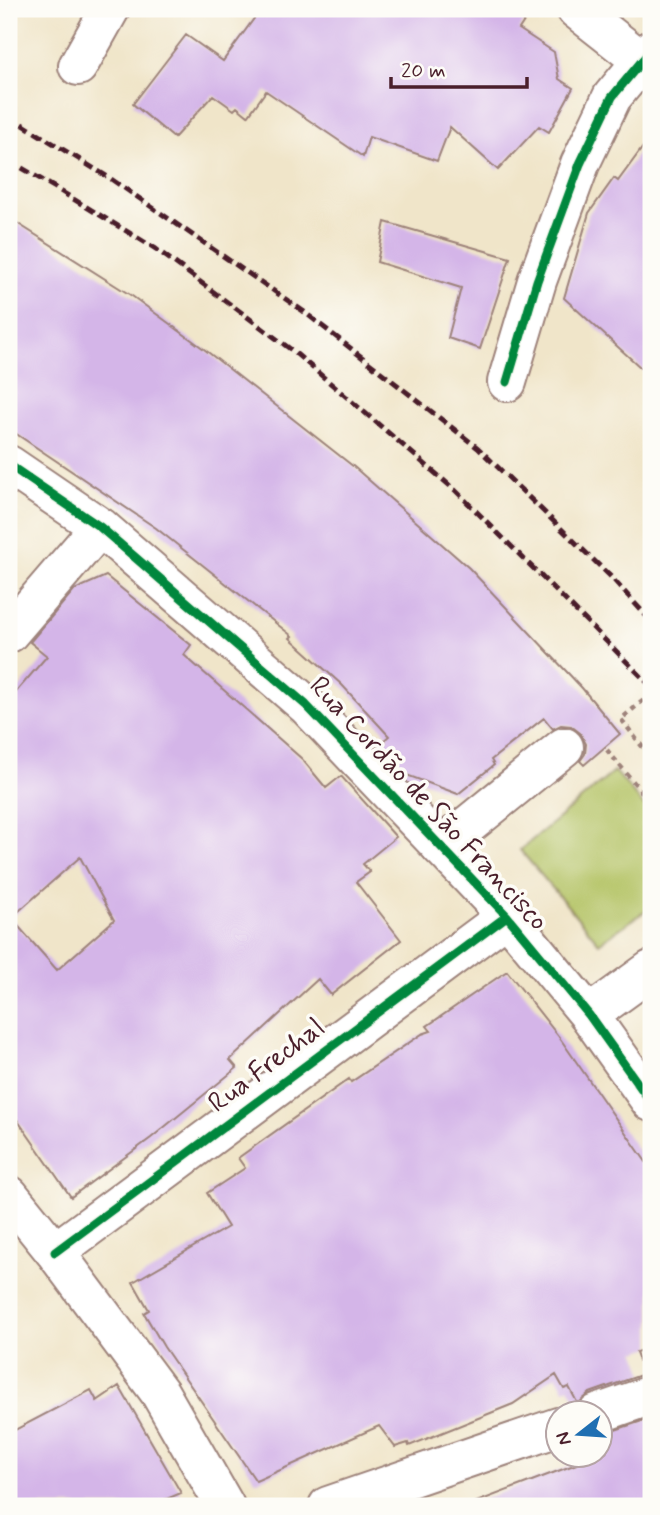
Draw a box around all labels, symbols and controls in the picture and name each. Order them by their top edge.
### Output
scale bar [391,46,527,90]
text: 20 m [401,57,446,85]
street label: Rua Cordão de São Francisco [300,669,556,939]
street label: Rua Frechal [201,1010,333,1122]
north arrow [544,1400,614,1470]
text: N [550,1429,578,1448]

